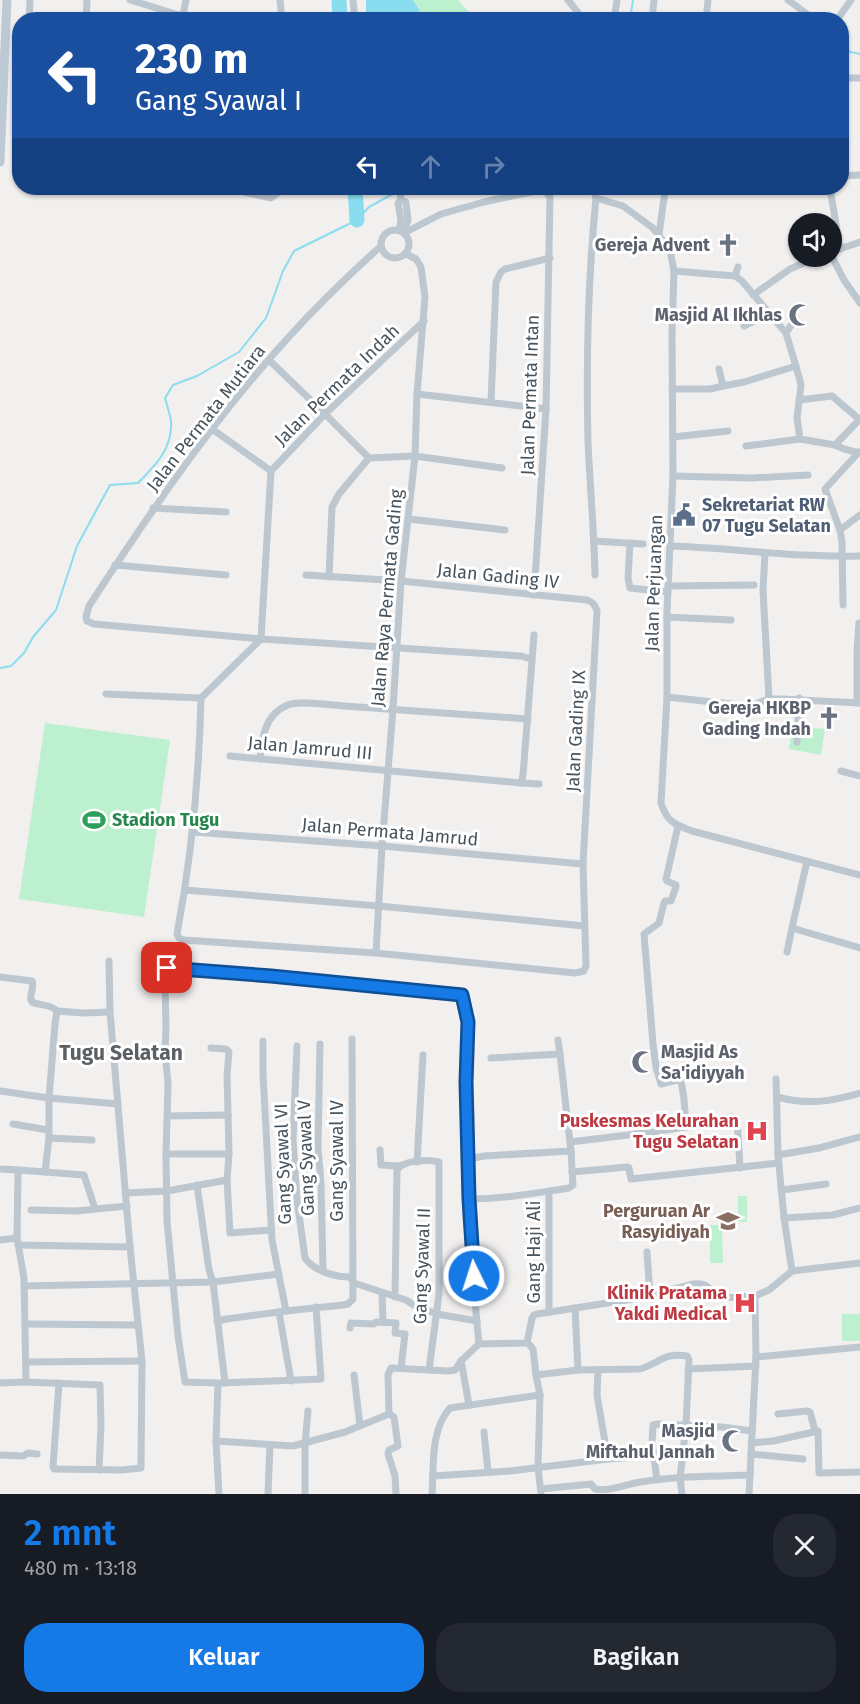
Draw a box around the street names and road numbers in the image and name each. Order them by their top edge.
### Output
street label: Jalan Permata Intan [516,314,544,476]
street label: Jalan Permata Indah [270,320,404,450]
street label: Jalan Permata Mutiara [142,340,270,496]
street label: Jalan Raya Permata Gading [367,488,408,708]
street label: Jalan Perjuangan [641,514,667,652]
street label: Jalan Gading IV [436,559,560,593]
street label: Jalan Gading IX [562,669,590,793]
street label: Jalan Jamrud III [247,732,373,764]
street label: Jalan Permata Jamrud [301,813,479,851]
street label: Gang Syawal V [293,1100,319,1216]
street label: Gang Syawal IV [326,1100,348,1222]
street label: Gang Syawal VI [270,1103,296,1225]
street label: Gang Haji Ali [523,1200,545,1304]
street label: Gang Syawal II [409,1207,435,1325]

